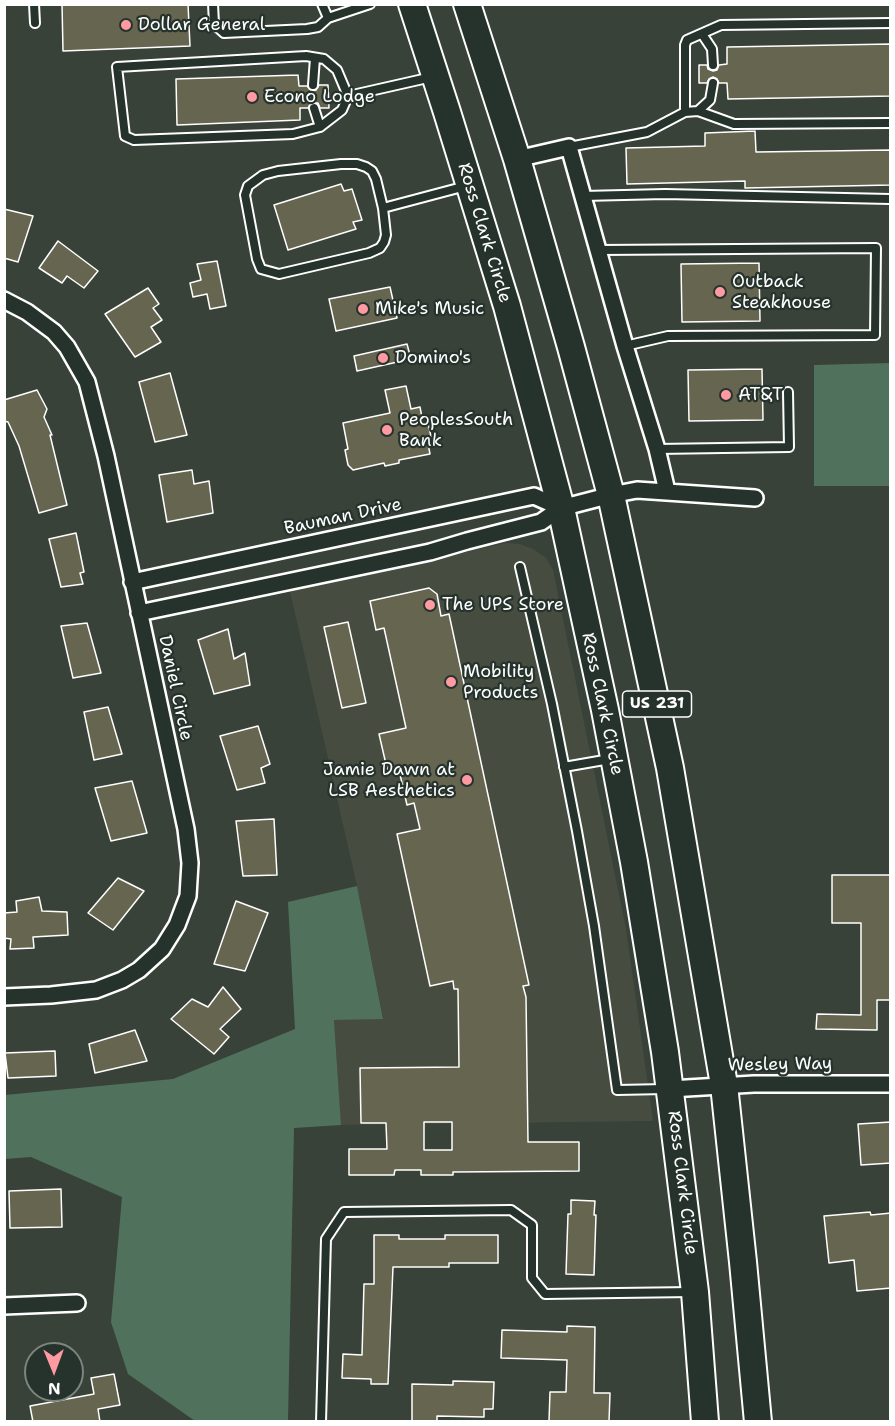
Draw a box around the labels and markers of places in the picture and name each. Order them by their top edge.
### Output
place label: Dollar General [138,14,265,36]
marker: Dollar General [119,18,133,32]
place label: Econo Lodge [264,86,375,108]
marker: Econo Lodge [245,90,259,104]
place label: Outback Steakhouse [732,271,831,314]
marker: Outback Steakhouse [713,285,727,299]
place label: Mike's Music [375,298,484,320]
marker: Mike's Music [356,302,370,316]
place label: Domino's [395,347,471,369]
marker: Domino's [376,351,390,365]
place label: AT&T [738,384,783,406]
marker: AT&T [719,388,733,402]
place label: PeoplesSouth Bank [399,409,513,452]
marker: PeoplesSouth Bank [380,423,394,437]
place label: The UPS Store [442,594,564,616]
marker: The UPS Store [423,598,437,612]
place label: Mobility Products [463,661,538,704]
marker: Mobility Products [444,675,458,689]
place label: Jamie Dawn at LSB Aesthetics [323,759,455,802]
marker: Jamie Dawn at LSB Aesthetics [460,773,474,787]

